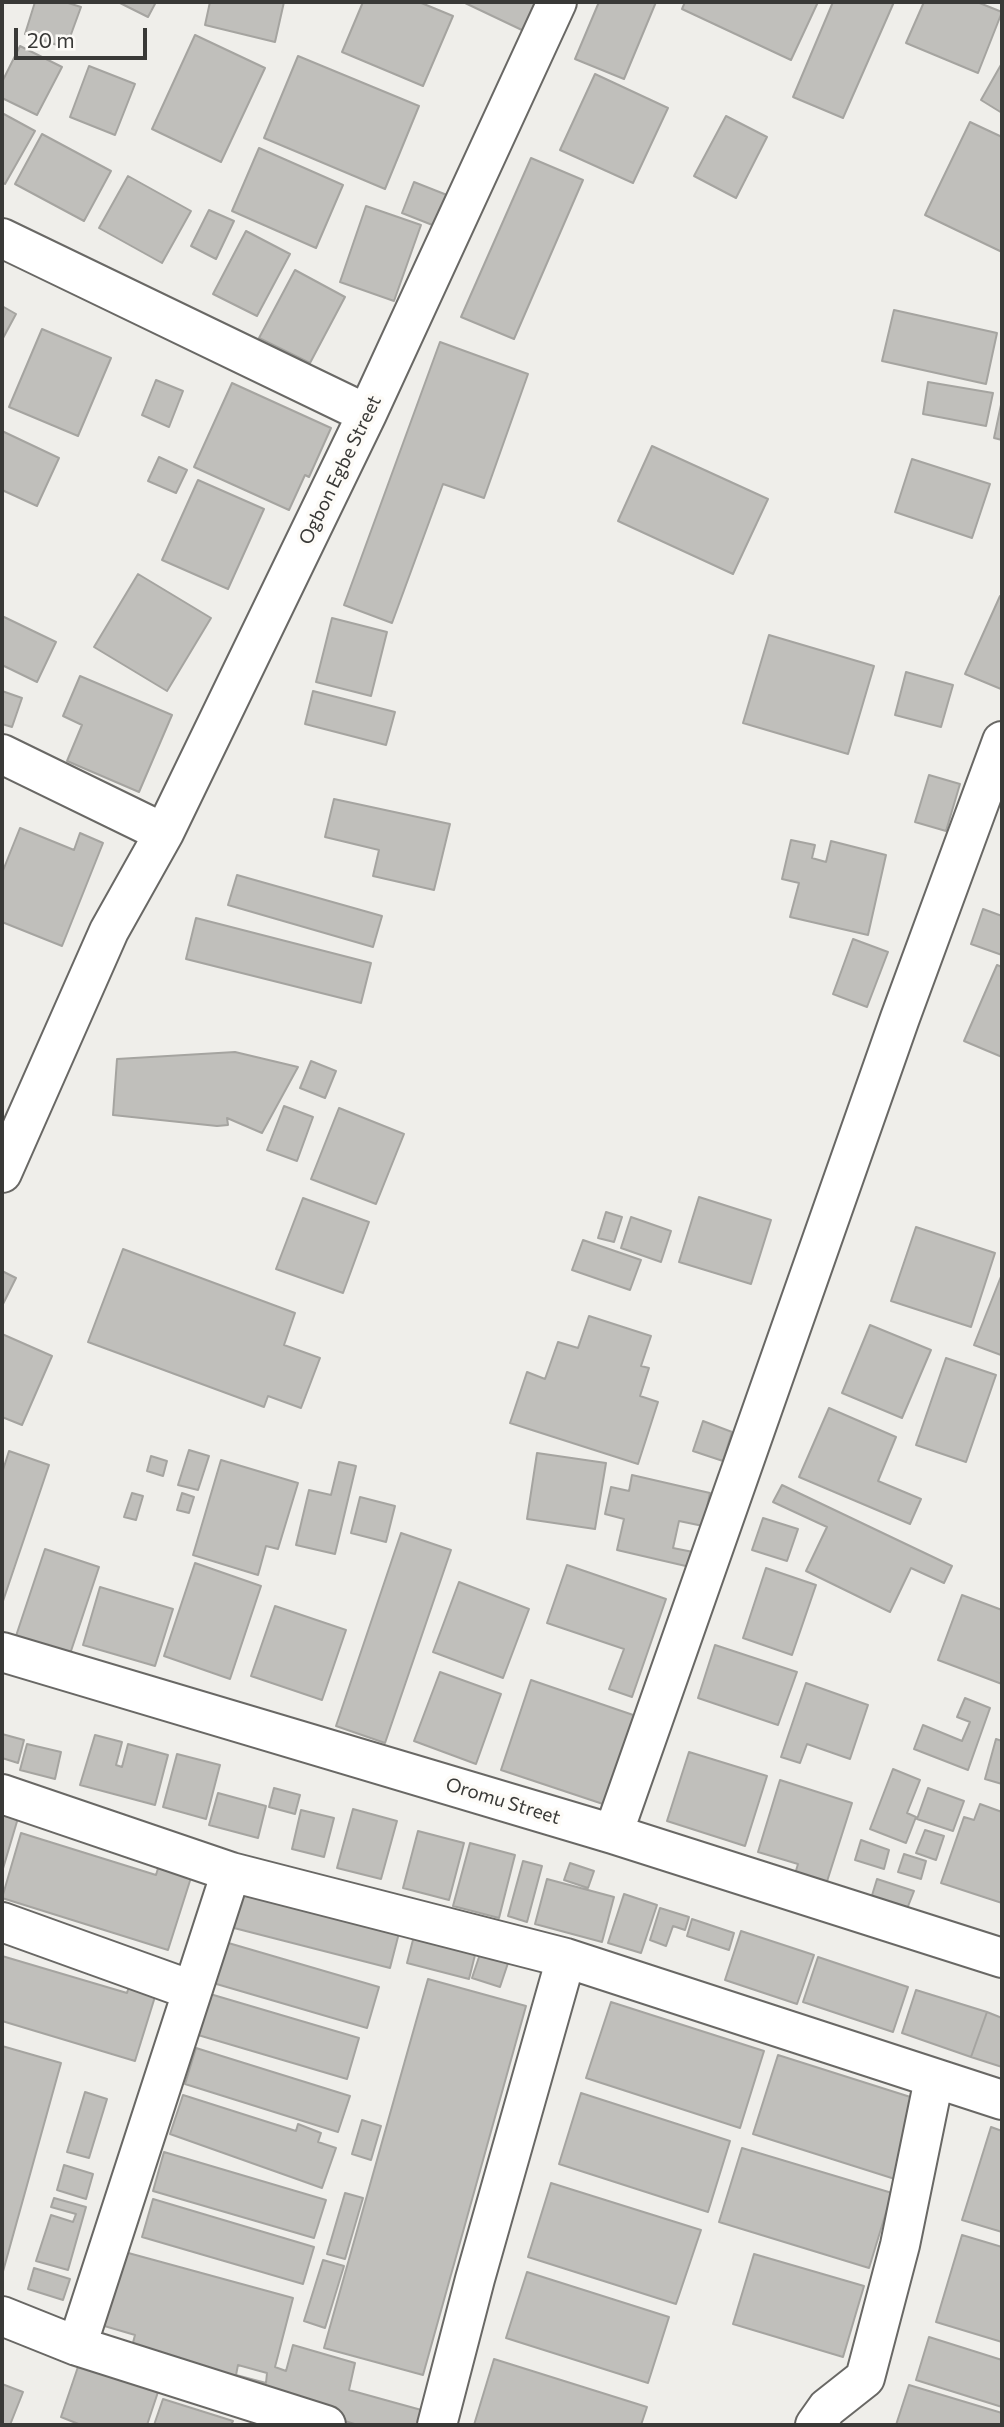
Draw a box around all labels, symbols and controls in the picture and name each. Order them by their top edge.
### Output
scale bar [18,14,150,58]
text: 20 m [27,27,75,52]
street label: Ogbon Egbe Street [294,392,386,548]
street label: Oromu Street [443,1773,563,1829]

